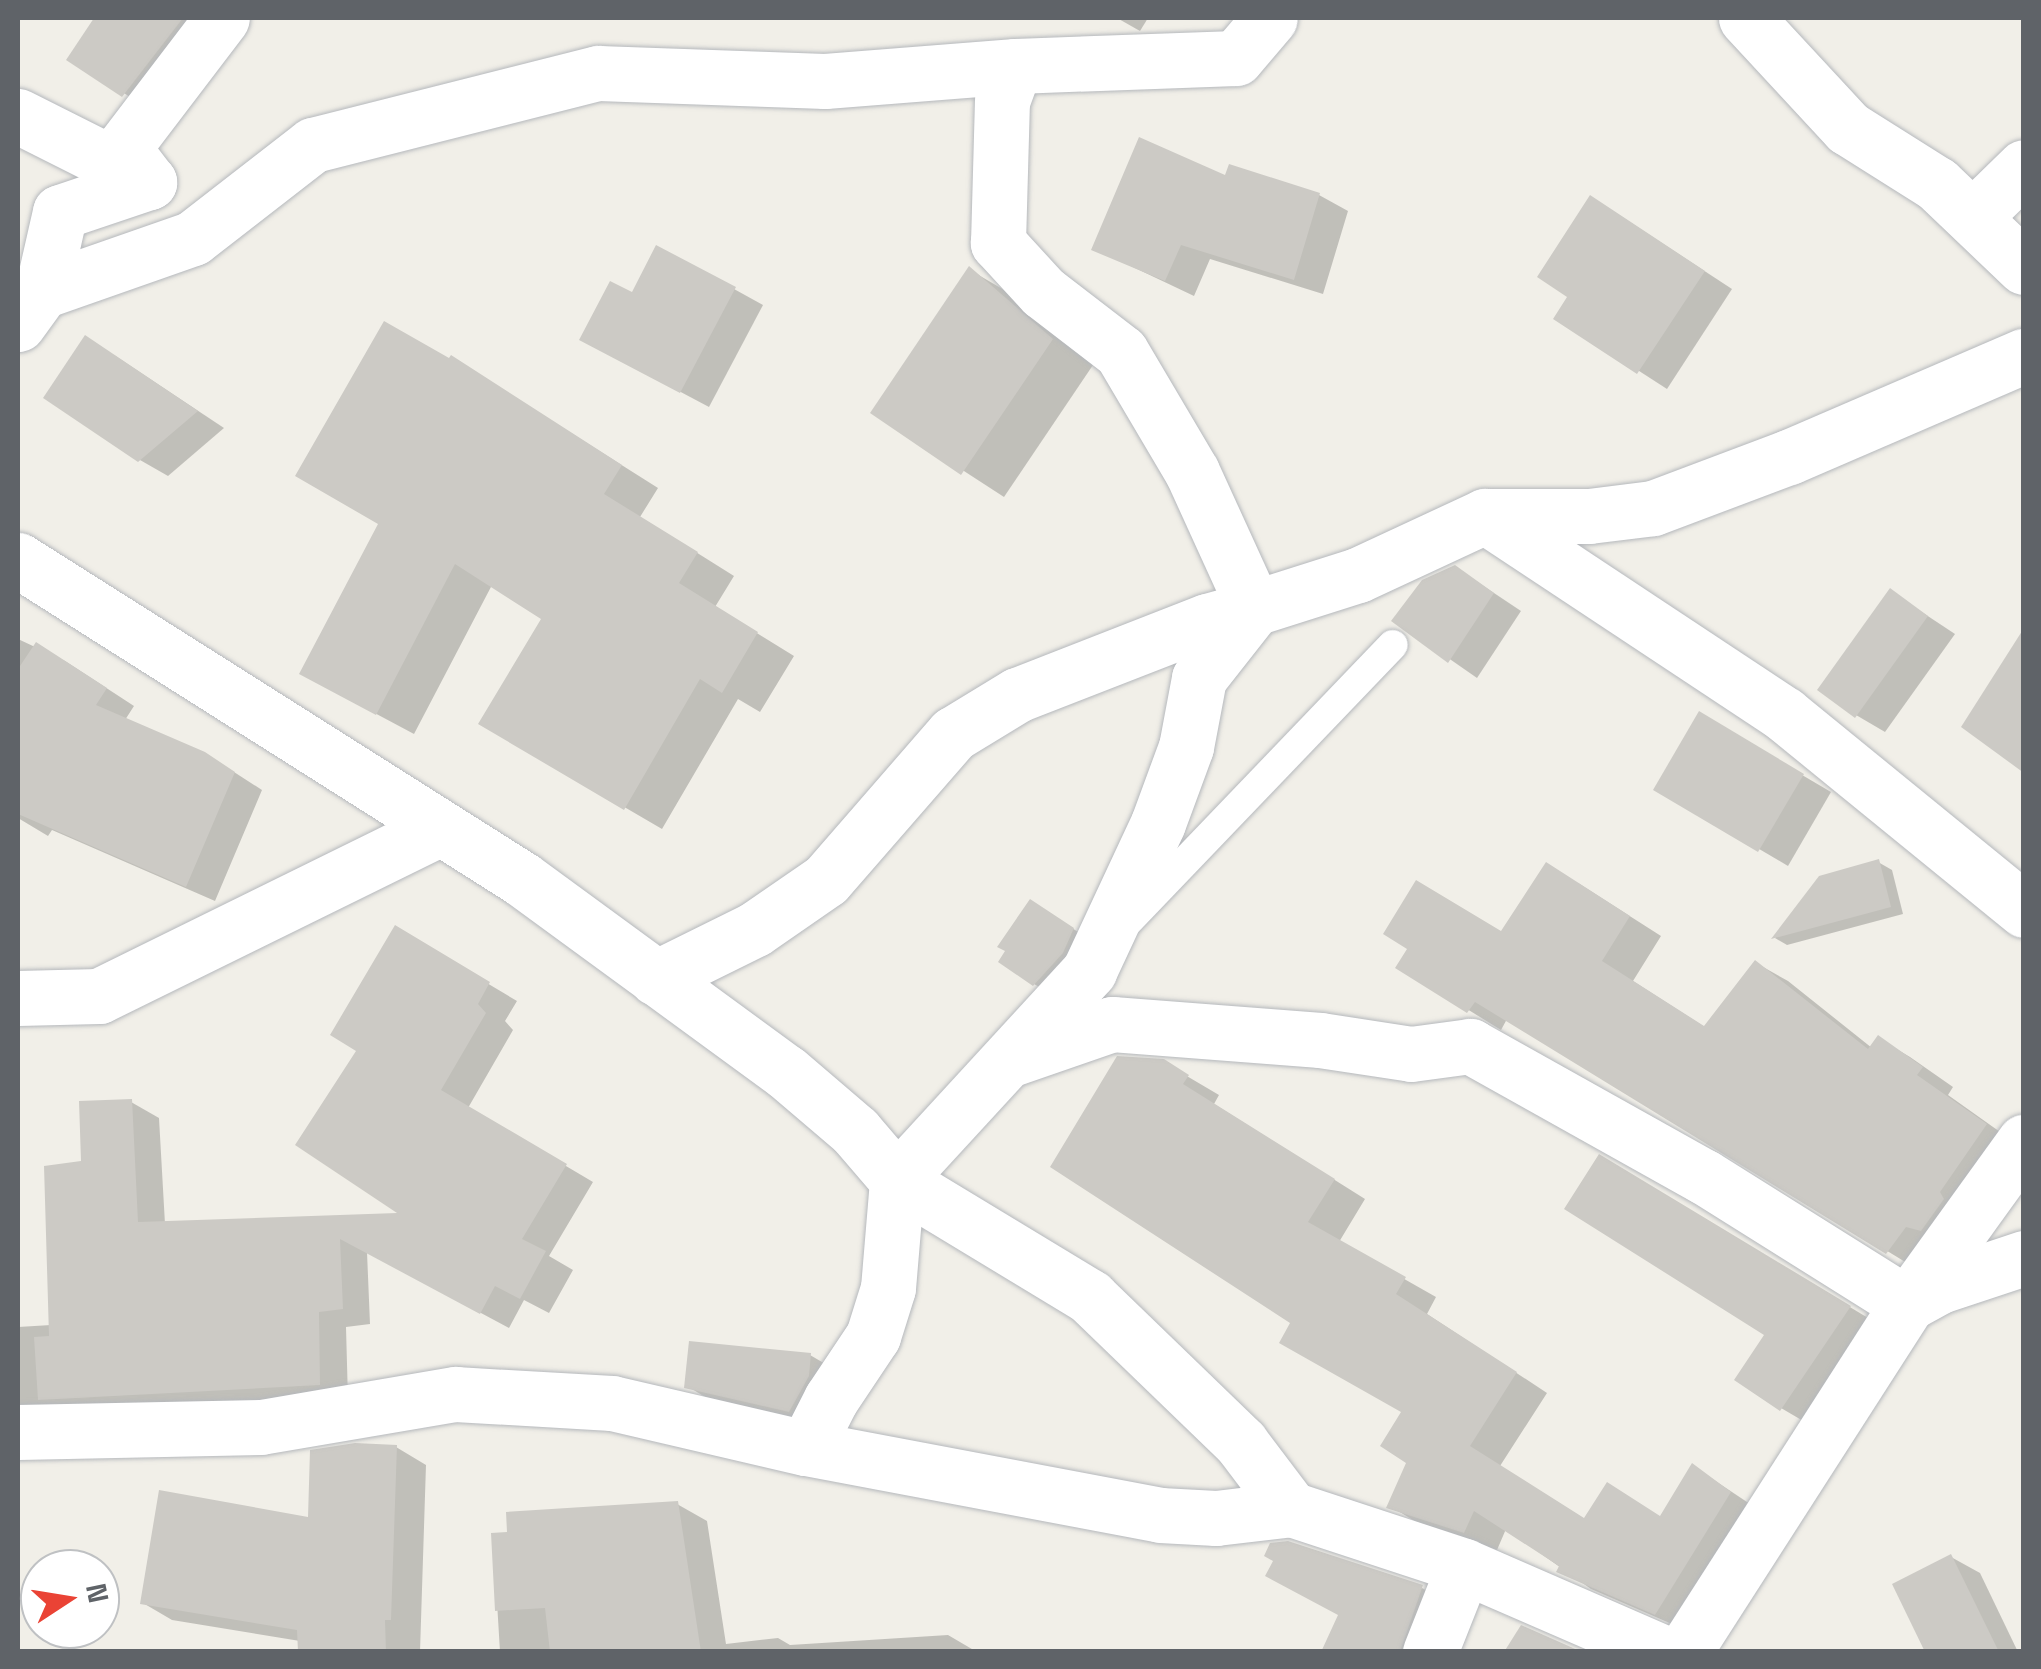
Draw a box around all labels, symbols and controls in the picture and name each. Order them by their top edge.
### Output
north arrow [20,1549,120,1649]
text: N [78,1580,117,1606]

